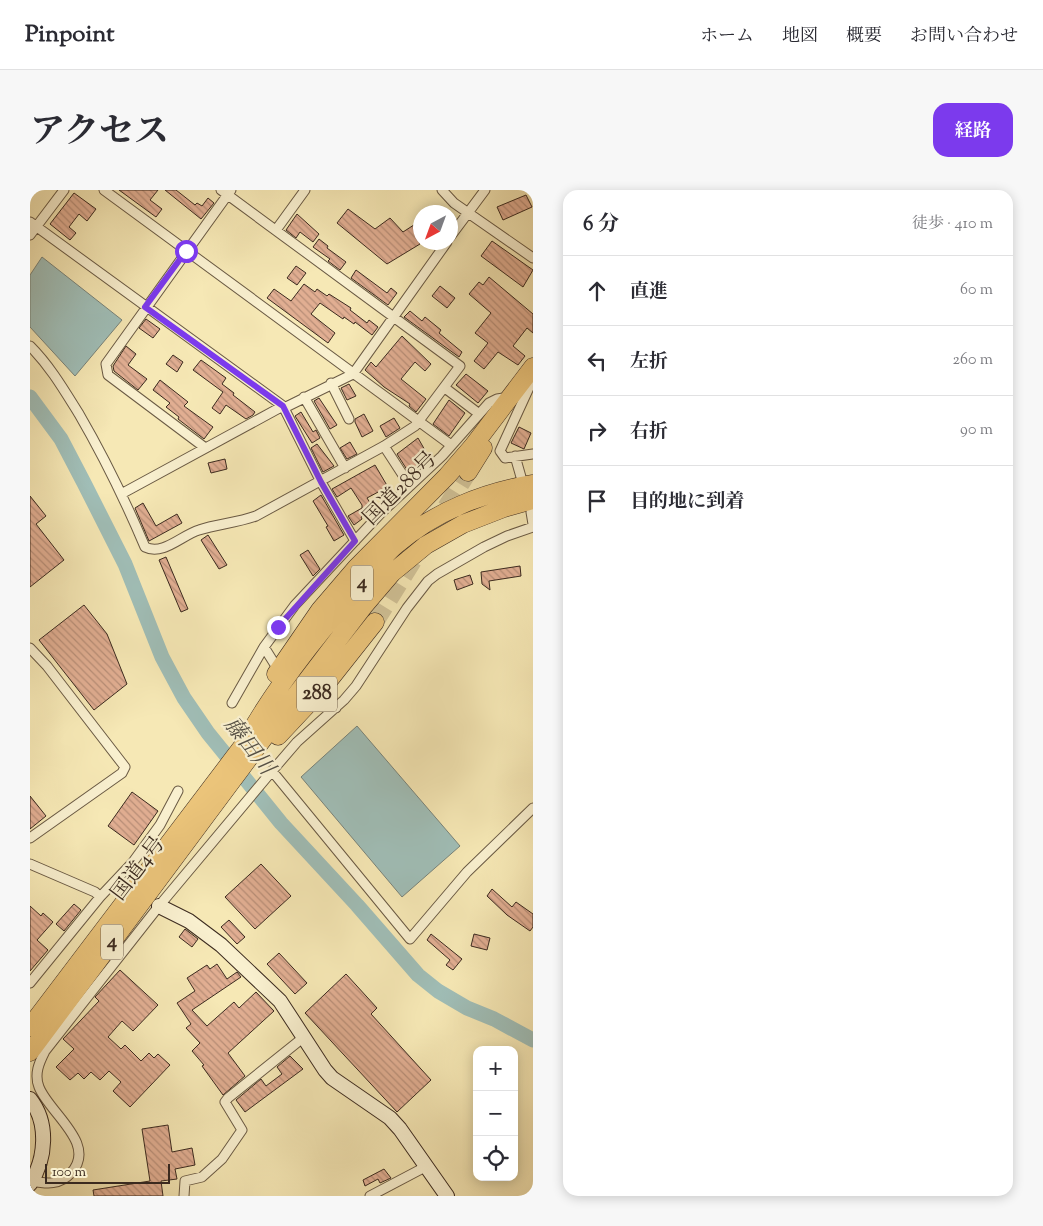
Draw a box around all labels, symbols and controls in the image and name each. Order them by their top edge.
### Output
text: Pinpoint [25,18,114,52]
text: ホーム [700,24,754,50]
text: 地図 [782,24,818,50]
text: 概要 [846,24,882,50]
text: お問い合わせ [910,24,1018,50]
button: 経路 [933,103,1013,157]
text: アクセス [30,108,169,159]
north arrow [413,205,458,250]
text: 6 分 [583,210,619,240]
text: 徒歩 · 410 m [912,213,993,236]
route start [175,240,198,263]
icon: ahead [583,277,611,305]
text: 直進 [630,279,668,306]
text: 60 m [960,279,993,302]
icon: left [583,347,611,375]
text: 左折 [630,349,668,376]
text: 260 m [952,349,993,372]
icon: right [583,417,611,445]
text: 右折 [630,419,668,446]
text: 90 m [960,419,993,442]
street label: 国道288号 [357,445,445,533]
icon: arrive [583,487,611,515]
text: 目的地に到着 [630,489,744,516]
road number: 4 [351,566,373,600]
route end [267,616,290,639]
road number: 288 [297,676,337,712]
water label: 藤田川 [215,711,282,784]
street label: 国道4号 [105,831,173,907]
road number: 4 [101,924,123,960]
map controls [473,1046,518,1181]
button: + [473,1046,518,1091]
button: − [473,1091,518,1136]
button: locate [473,1136,518,1181]
scale bar [45,1161,170,1184]
text: 100 m [52,1163,86,1183]

